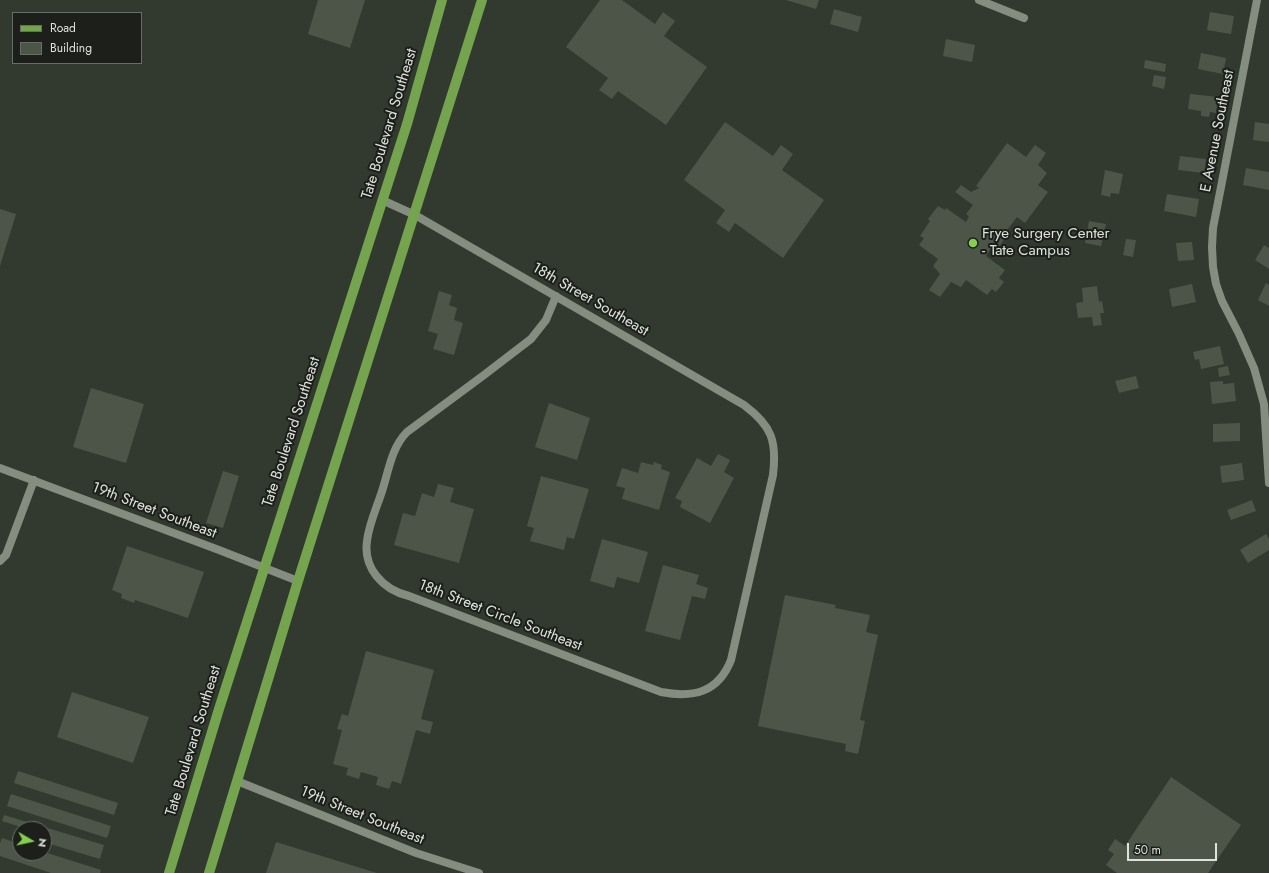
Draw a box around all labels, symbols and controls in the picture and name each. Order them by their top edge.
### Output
legend [12,12,142,64]
text: Road [50,19,76,37]
text: Building [50,39,92,57]
street label: Tate Boulevard Southeast [359,47,421,201]
street label: E Avenue Southeast [1197,68,1239,194]
place label: Frye Surgery Center - Tate Campus [982,225,1110,260]
marker: Frye Surgery Center - Tate Campus [967,237,979,249]
street label: 18th Street Southeast [529,259,651,341]
street label: Tate Boulevard Southeast [259,355,325,509]
street label: 19th Street Southeast [89,479,219,543]
street label: 18th Street Circle Southeast [416,577,584,655]
street label: Tate Boulevard Southeast [163,664,225,818]
street label: 19th Street Southeast [297,783,427,849]
north arrow [12,821,52,861]
scale bar [1129,835,1219,861]
text: N [34,837,51,848]
text: 50 m [1134,841,1161,859]

